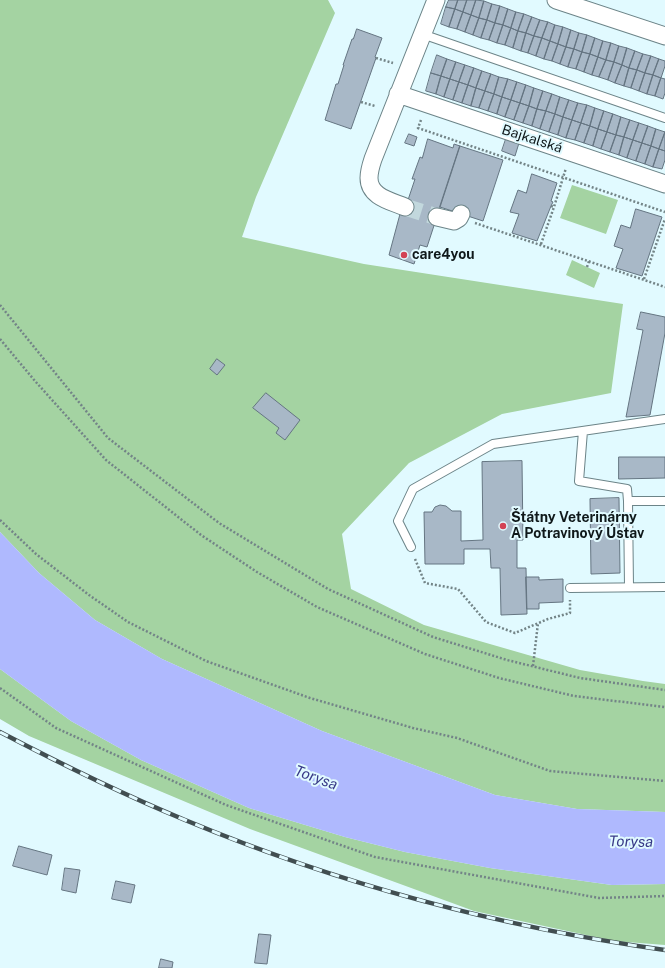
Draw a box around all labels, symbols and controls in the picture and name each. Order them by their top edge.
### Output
street label: Bajkalská [500,121,564,157]
place label: care4you [412,247,475,263]
marker: care4you [399,250,409,260]
place label: Štátny Veterinárny A Potravinový Ústav [511,510,644,542]
marker: Štátny Veterinárny A Potravinový Ústav [498,521,508,531]
water label: Torysa [292,762,340,794]
water label: Torysa [609,833,653,851]

